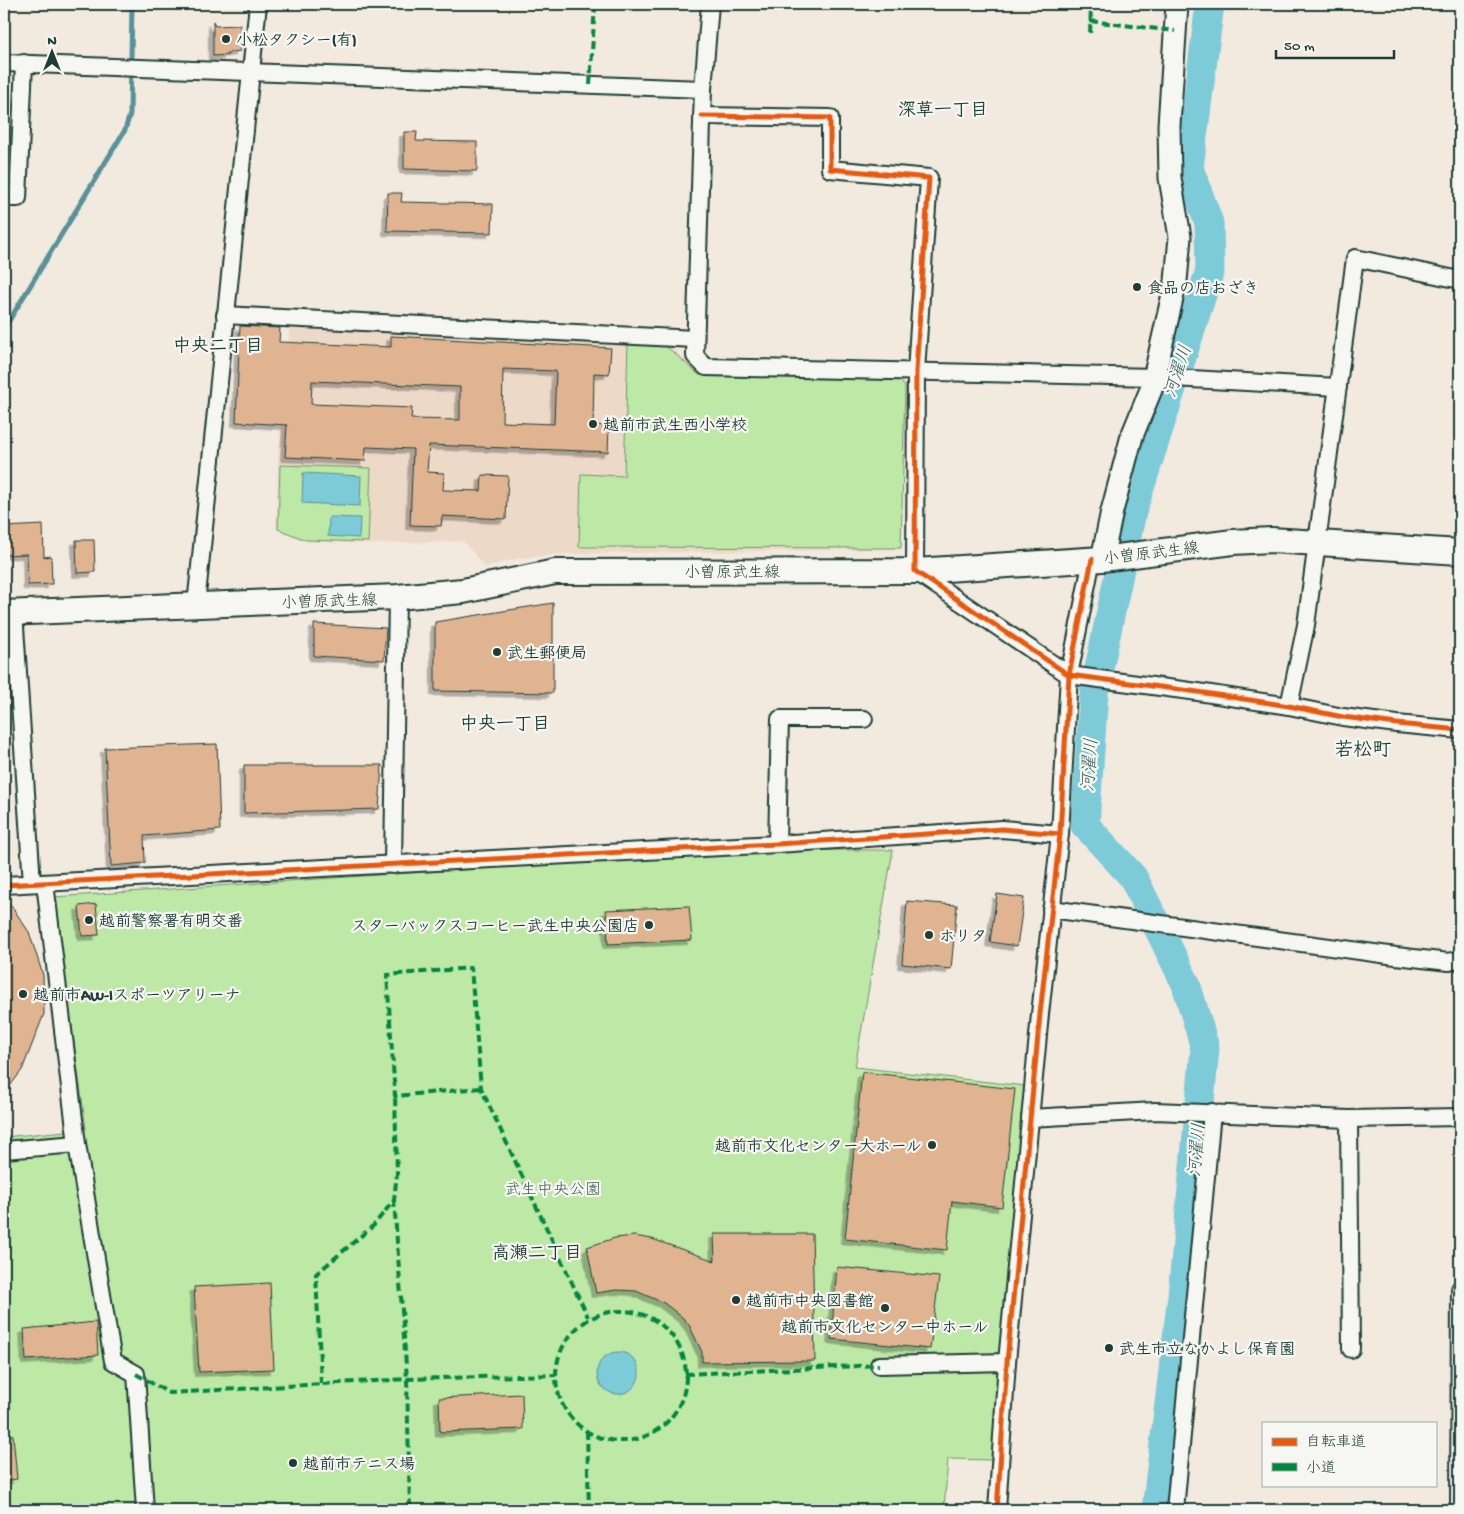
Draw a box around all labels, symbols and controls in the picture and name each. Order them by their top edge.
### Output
north arrow [28,28,78,78]
scale bar [1276,28,1394,60]
place label: 小松タクシー(有) [236,31,357,52]
text: N [47,33,57,50]
marker: 小松タクシー(有) [220,33,232,45]
text: 50 m [1284,38,1315,56]
district label: 深草一丁目 [898,100,988,122]
place label: 食品の店おざき [1147,279,1259,300]
marker: 食品の店おざき [1131,281,1143,293]
district label: 中央二丁目 [173,336,263,358]
water label: 河濯川 [1161,343,1198,401]
place label: 越前市武生西小学校 [603,416,747,437]
marker: 越前市武生西小学校 [587,418,599,430]
street label: 小曽原武生線 [1102,538,1200,571]
street label: 小曽原武生線 [684,563,780,584]
street label: 小曽原武生線 [281,590,377,615]
place label: 武生郵便局 [507,645,587,665]
marker: 武生郵便局 [491,646,503,658]
district label: 中央一丁目 [460,714,550,736]
water label: 河濯川 [1079,738,1104,793]
district label: 若松町 [1334,739,1392,763]
place label: 越前警察署有明交番 [99,912,243,933]
marker: 越前警察署有明交番 [83,914,95,926]
place label: スターバックスコーヒー武生中央公園店 [351,917,639,938]
marker: スターバックスコーヒー武生中央公園店 [643,919,655,931]
marker: ホリタ [923,929,935,941]
place label: ホリタ [939,929,987,948]
place label: 越前市AW-Iスポーツアリーナ [33,986,241,1007]
marker: 越前市AW-Iスポーツアリーナ [17,988,29,1000]
water label: 河濯川 [1186,1122,1211,1178]
place label: 越前市文化センター大ホール [715,1137,922,1158]
marker: 越前市文化センター大ホール [926,1139,938,1151]
park label: 武生中央公園 [505,1180,601,1201]
district label: 高瀬二丁目 [492,1243,582,1265]
place label: 越前市中央図書館 [746,1292,874,1313]
marker: 越前市中央図書館 [730,1294,742,1306]
marker: 越前市文化センター中ホール [879,1302,891,1314]
place label: 越前市文化センター中ホール [781,1318,989,1339]
place label: 武生市立なかよし保育園 [1119,1340,1295,1361]
marker: 武生市立なかよし保育園 [1103,1342,1115,1354]
legend [1262,1422,1436,1486]
text: 自転車道 [1306,1433,1366,1452]
place label: 越前市テニス場 [303,1455,415,1476]
marker: 越前市テニス場 [287,1457,299,1469]
text: 小道 [1306,1460,1336,1478]

